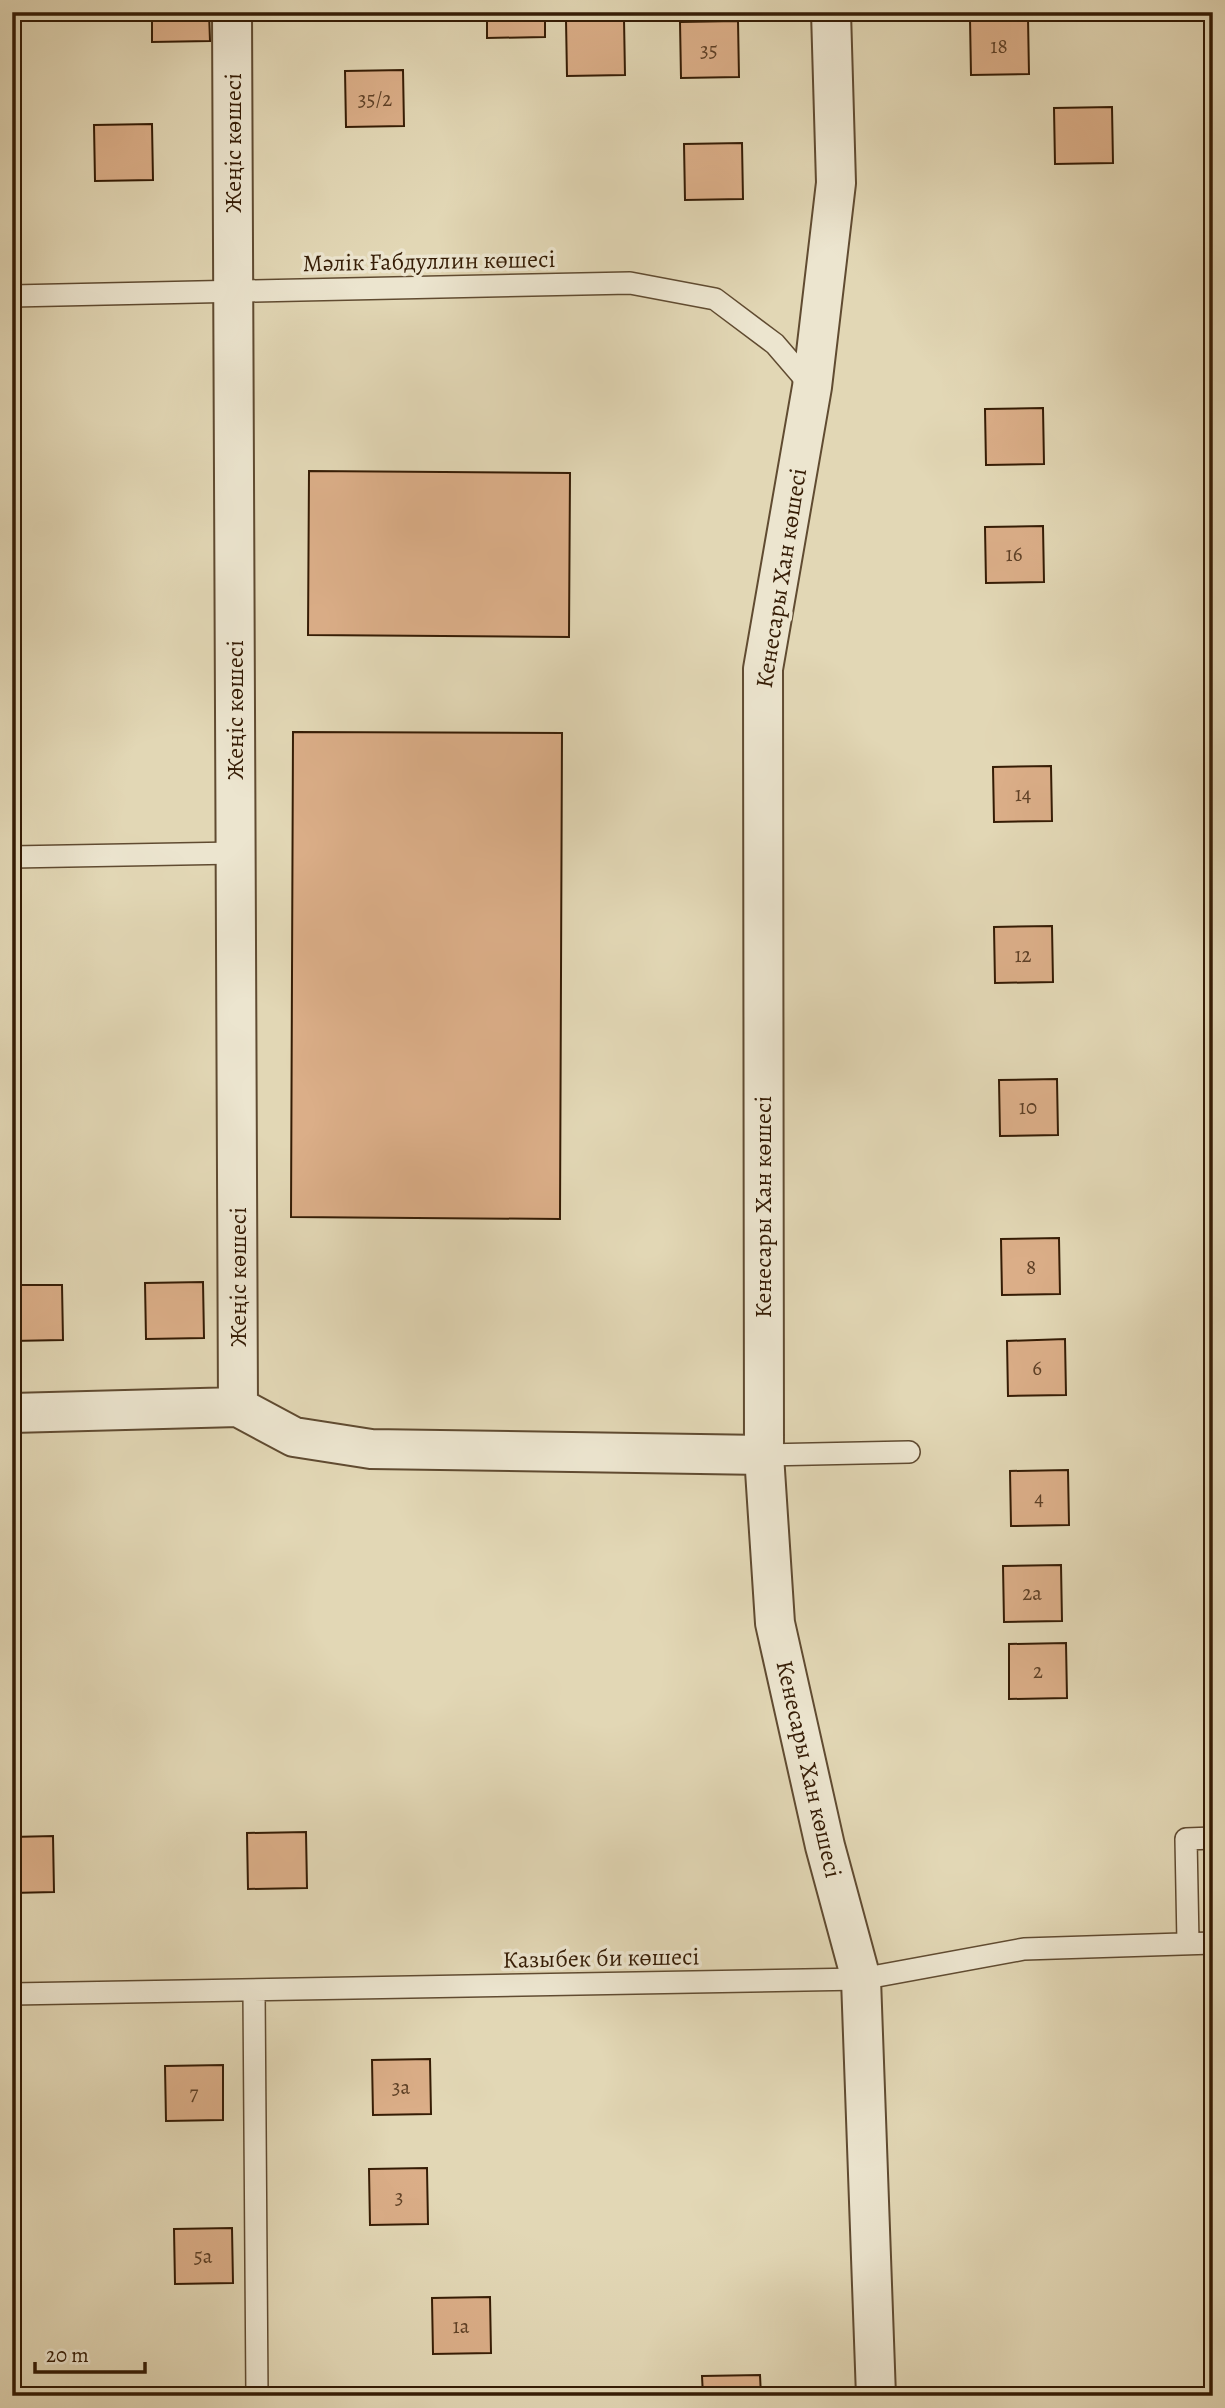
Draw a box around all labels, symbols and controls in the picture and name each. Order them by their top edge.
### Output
house number: 18 [990,32,1008,60]
house number: 35 [700,36,718,64]
street label: Жеңіс көшесі [217,73,249,213]
house number: 35/2 [358,85,392,113]
street label: Мәлік Ғабдуллин көшесі [302,243,556,279]
street label: Кенесары Хан көшесі [748,466,814,690]
house number: 16 [1006,540,1023,568]
street label: Жеңіс көшесі [219,640,251,780]
house number: 14 [1015,780,1031,808]
house number: 12 [1014,941,1032,969]
house number: 10 [1019,1093,1037,1121]
street label: Кенесары Хан көшесі [747,1096,779,1318]
street label: Жеңіс көшесі [222,1207,254,1347]
house number: 8 [1026,1253,1036,1281]
house number: 6 [1032,1354,1042,1382]
house number: 4 [1034,1484,1044,1512]
house number: 2а [1022,1579,1042,1607]
street label: Кенесары Хан көшесі [768,1657,850,1881]
house number: 2 [1033,1657,1043,1685]
street label: Казыбек би көшесі [502,1940,700,1976]
house number: 3а [392,2073,411,2101]
house number: 7 [190,2079,199,2107]
house number: 3 [395,2183,403,2211]
house number: 5а [194,2242,213,2270]
house number: 1а [453,2312,470,2340]
scale bar [35,2331,145,2375]
text: 20 m [46,2341,89,2369]

